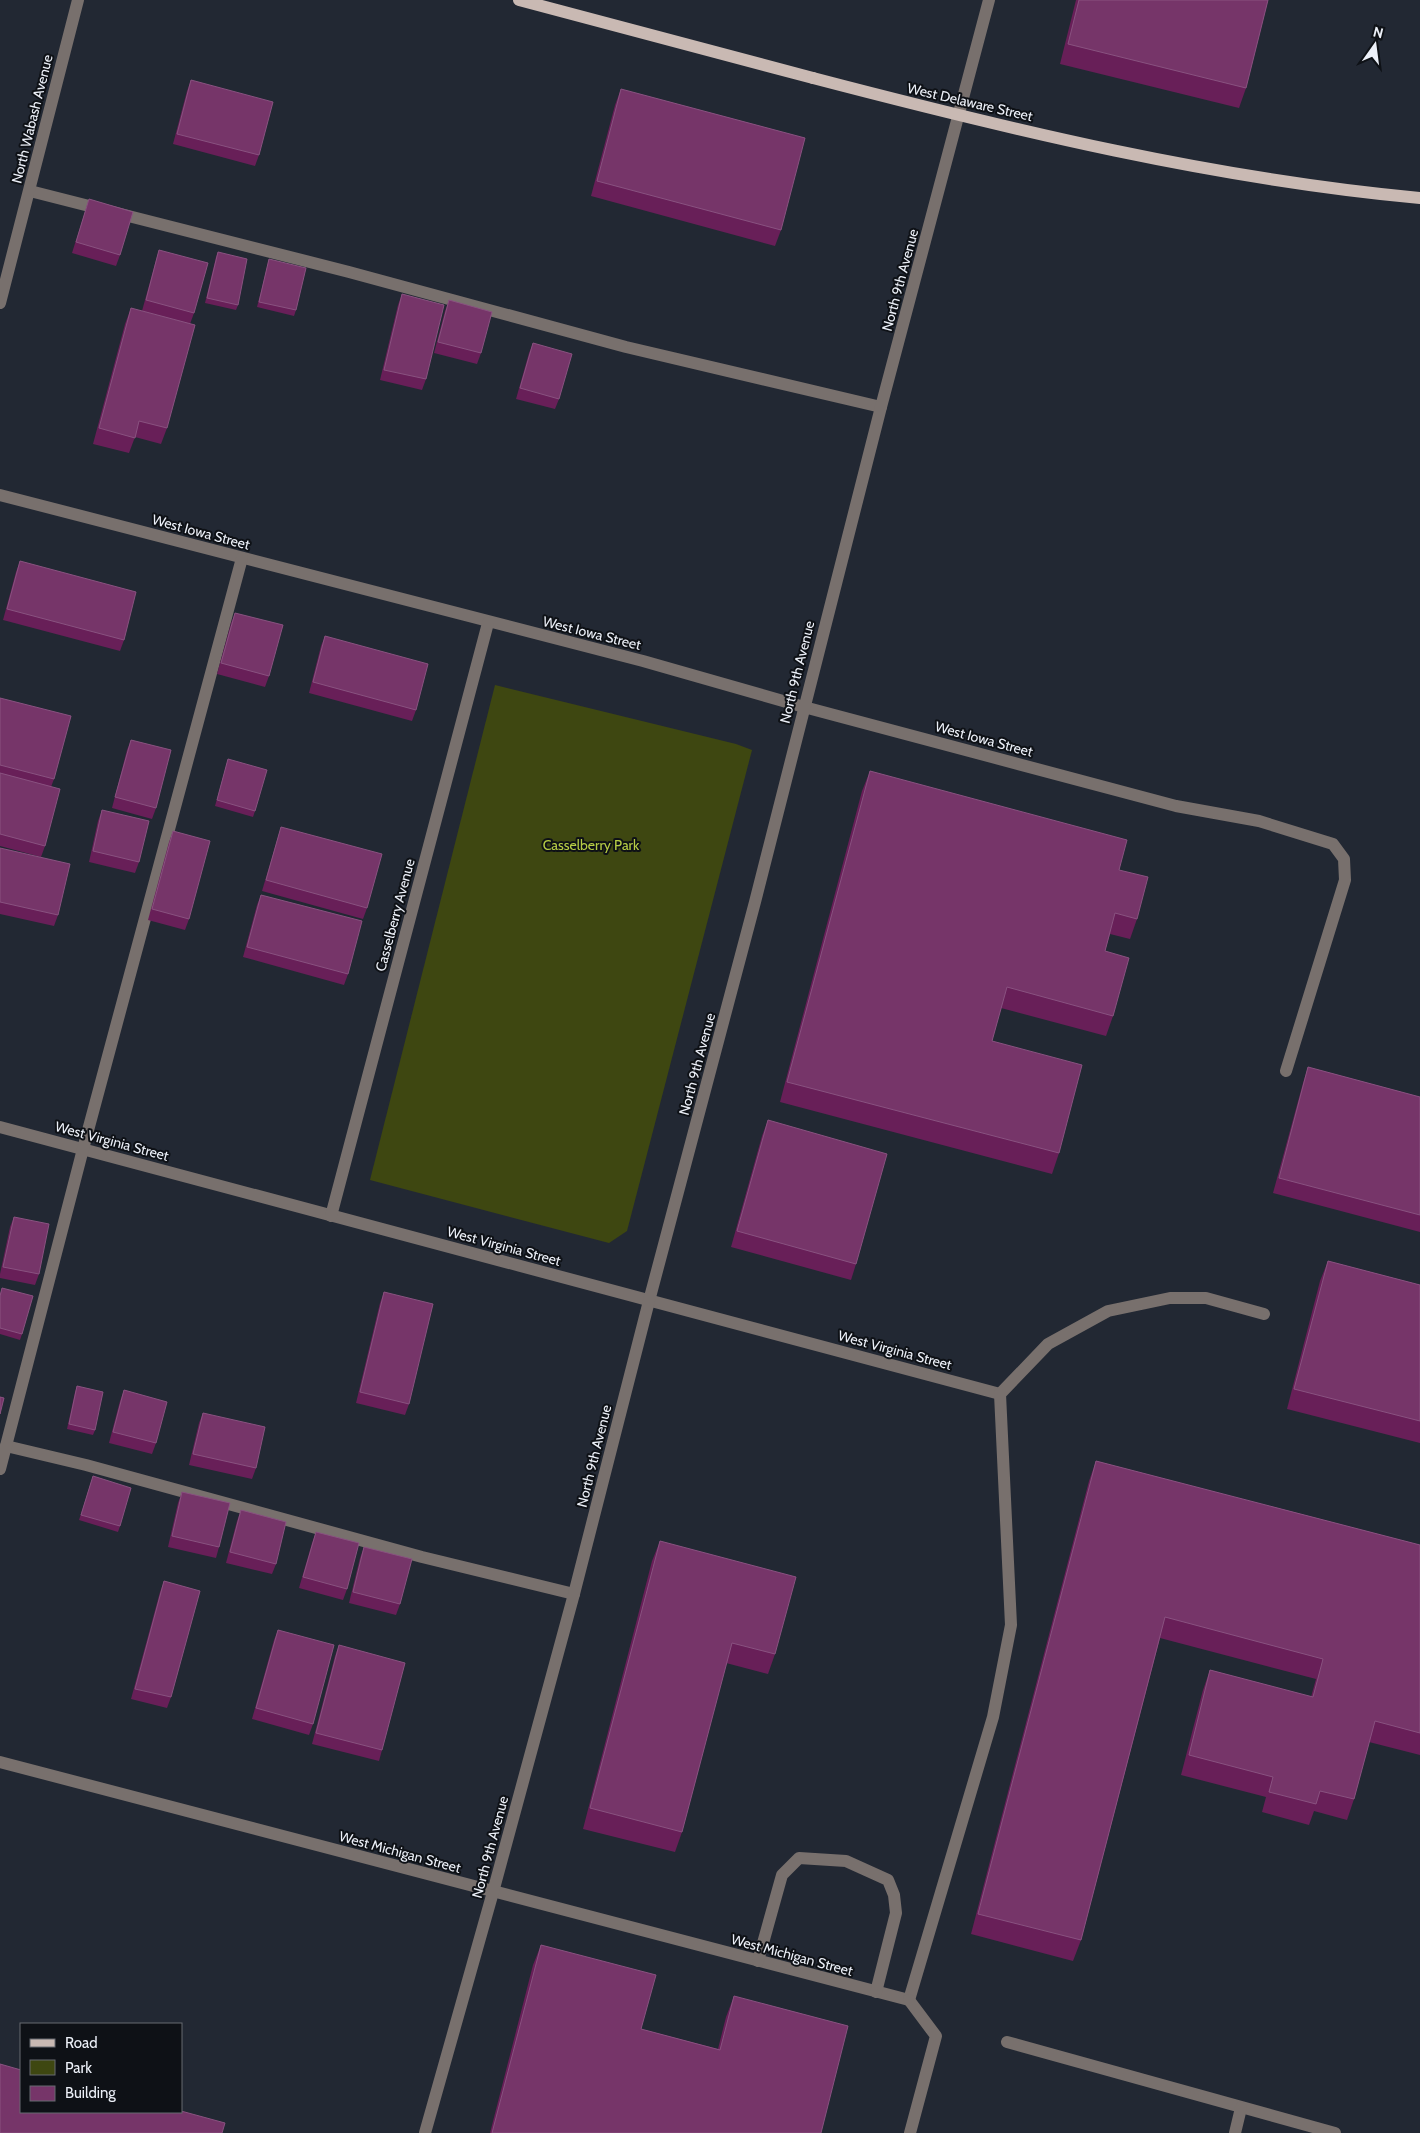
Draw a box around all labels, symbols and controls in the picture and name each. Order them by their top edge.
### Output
north arrow [1350,20,1400,70]
text: N [1371,22,1385,42]
street label: North Wabash Avenue [7,53,57,185]
street label: West Delaware Street [906,79,1035,125]
street label: North 9th Avenue [878,227,922,333]
street label: West Iowa Street [150,510,252,554]
street label: West Iowa Street [541,612,643,654]
street label: North 9th Avenue [776,619,818,725]
street label: West Iowa Street [933,717,1035,761]
park label: Casselberry Park [543,836,640,854]
street label: Casselberry Avenue [371,857,419,973]
street label: North 9th Avenue [675,1011,719,1117]
street label: West Virginia Street [53,1117,171,1165]
street label: West Virginia Street [445,1222,563,1270]
street label: West Virginia Street [836,1326,954,1374]
street label: North 9th Avenue [573,1403,615,1509]
street label: North 9th Avenue [468,1794,512,1900]
street label: West Michigan Street [337,1827,463,1877]
street label: West Michigan Street [729,1930,855,1980]
legend [20,2023,182,2113]
text: Road [65,2034,98,2052]
text: Park [65,2059,92,2077]
text: Building [65,2084,116,2102]

